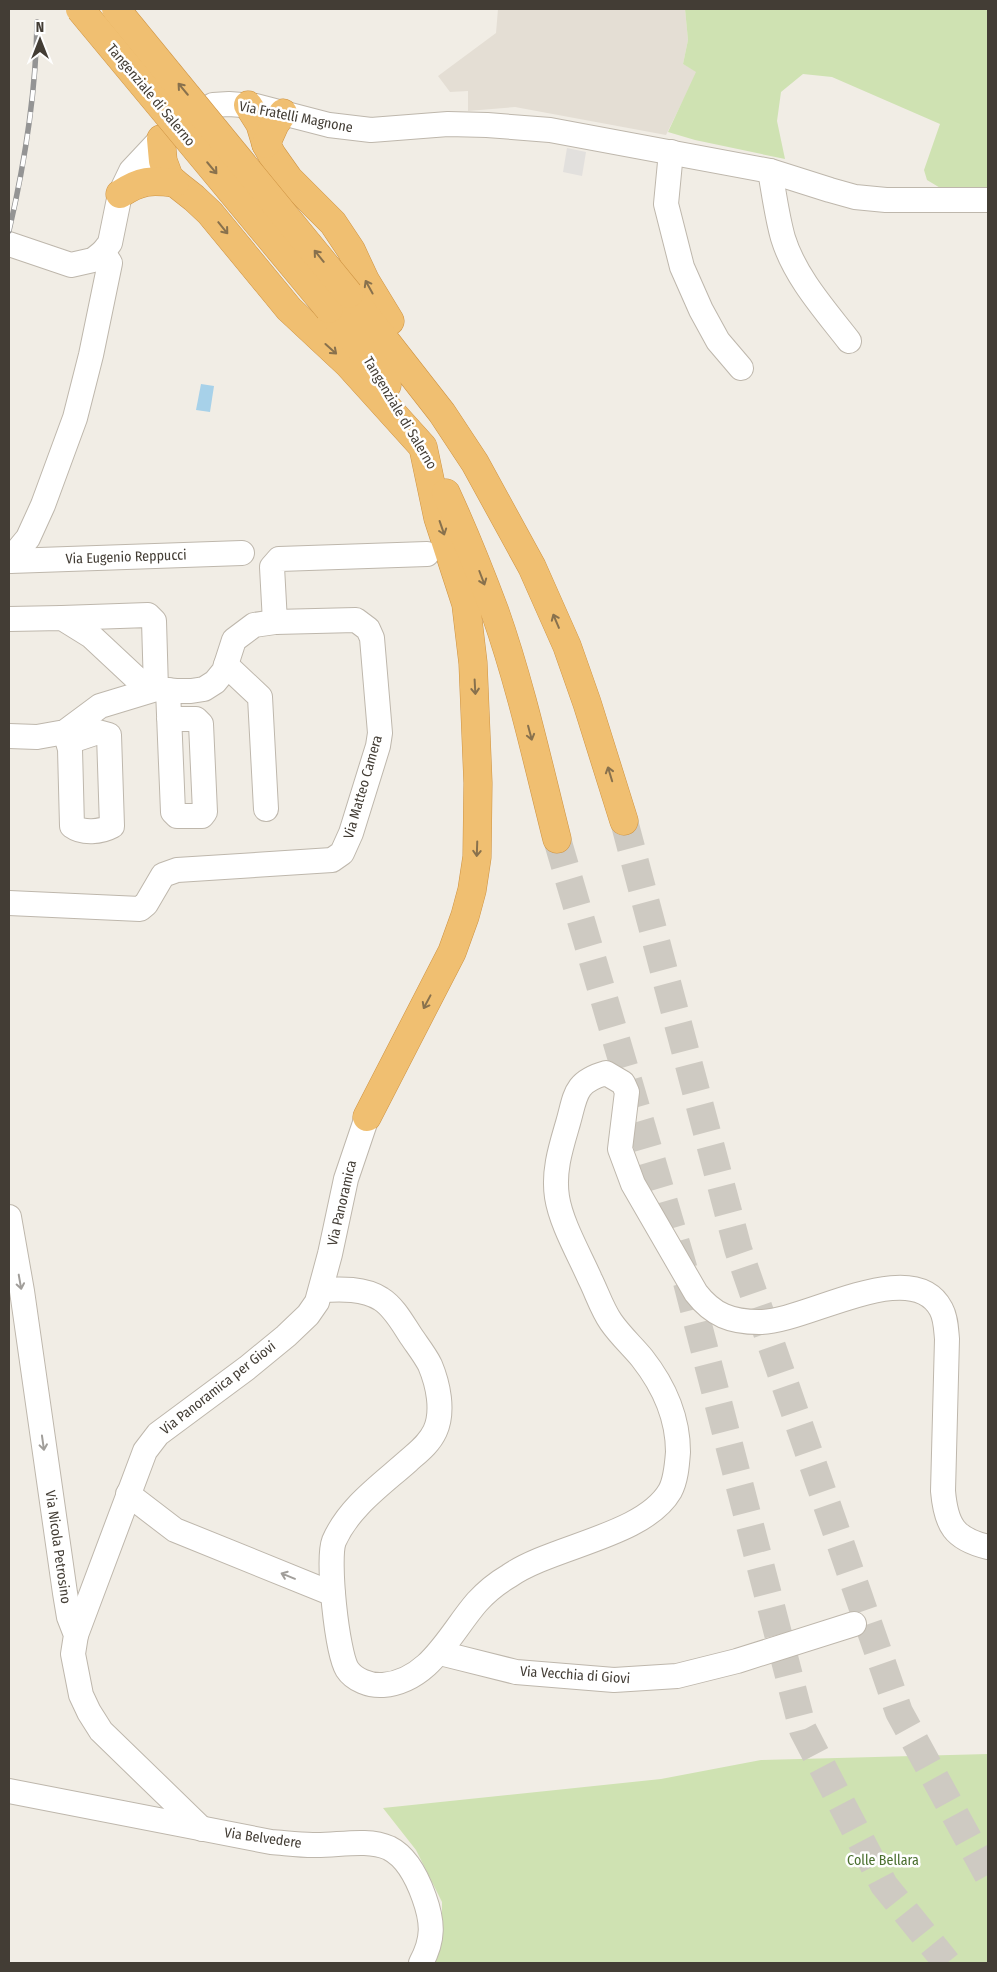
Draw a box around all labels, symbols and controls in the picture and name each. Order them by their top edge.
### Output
north arrow [15,15,65,65]
text: N [36,19,44,36]
street label: Tangenziale di Salerno [103,40,199,150]
one-way arrow [177,83,188,96]
street label: Via Fratelli Magnone [238,98,354,136]
one-way arrow [206,161,217,174]
one-way arrow [217,222,228,235]
one-way arrow [313,250,324,263]
one-way arrow [364,280,373,295]
one-way arrow [325,343,338,355]
street label: Tangenziale di Salerno [360,354,440,472]
one-way arrow [438,520,447,536]
street label: Via Eugenio Reppucci [65,546,187,568]
one-way arrow [478,570,487,585]
one-way arrow [550,614,560,629]
one-way arrow [470,678,479,694]
one-way arrow [525,725,535,741]
street label: Via Matteo Camera [340,733,386,841]
one-way arrow [604,766,614,782]
one-way arrow [473,841,482,857]
one-way arrow [421,994,431,1009]
street label: Via Panoramica [324,1158,360,1247]
one-way arrow [16,1274,26,1290]
street label: Via Panoramica per Giovi [157,1338,279,1438]
one-way arrow [39,1435,49,1451]
street label: Via Nicola Petrosino [42,1489,74,1605]
one-way arrow [281,1571,296,1581]
street label: Via Vecchia di Giovi [519,1663,631,1687]
street label: Via Belvedere [223,1824,303,1852]
park label: Colle Bellara [847,1852,919,1869]

